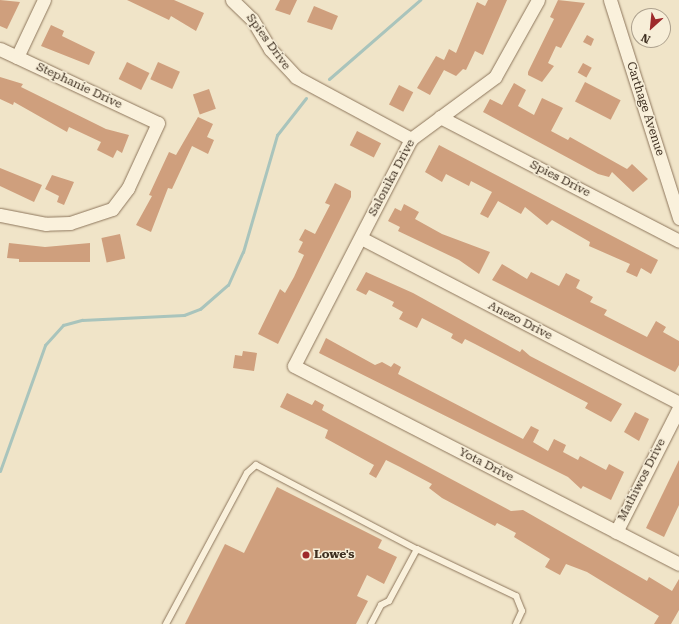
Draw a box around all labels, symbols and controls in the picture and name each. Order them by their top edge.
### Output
north arrow [631,8,671,48]
street label: Spies Drive [243,11,293,73]
text: N [639,31,653,46]
street label: Stephanie Drive [34,60,124,112]
street label: Carthage Avenue [623,60,667,158]
street label: Salonika Drive [366,137,418,219]
street label: Spies Drive [527,158,593,200]
street label: Anezo Drive [486,299,554,343]
street label: Mathiwos Drive [615,436,669,524]
street label: Yota Drive [456,445,516,485]
place label: Lowe's [314,548,354,562]
marker: Lowe's [301,550,311,560]

